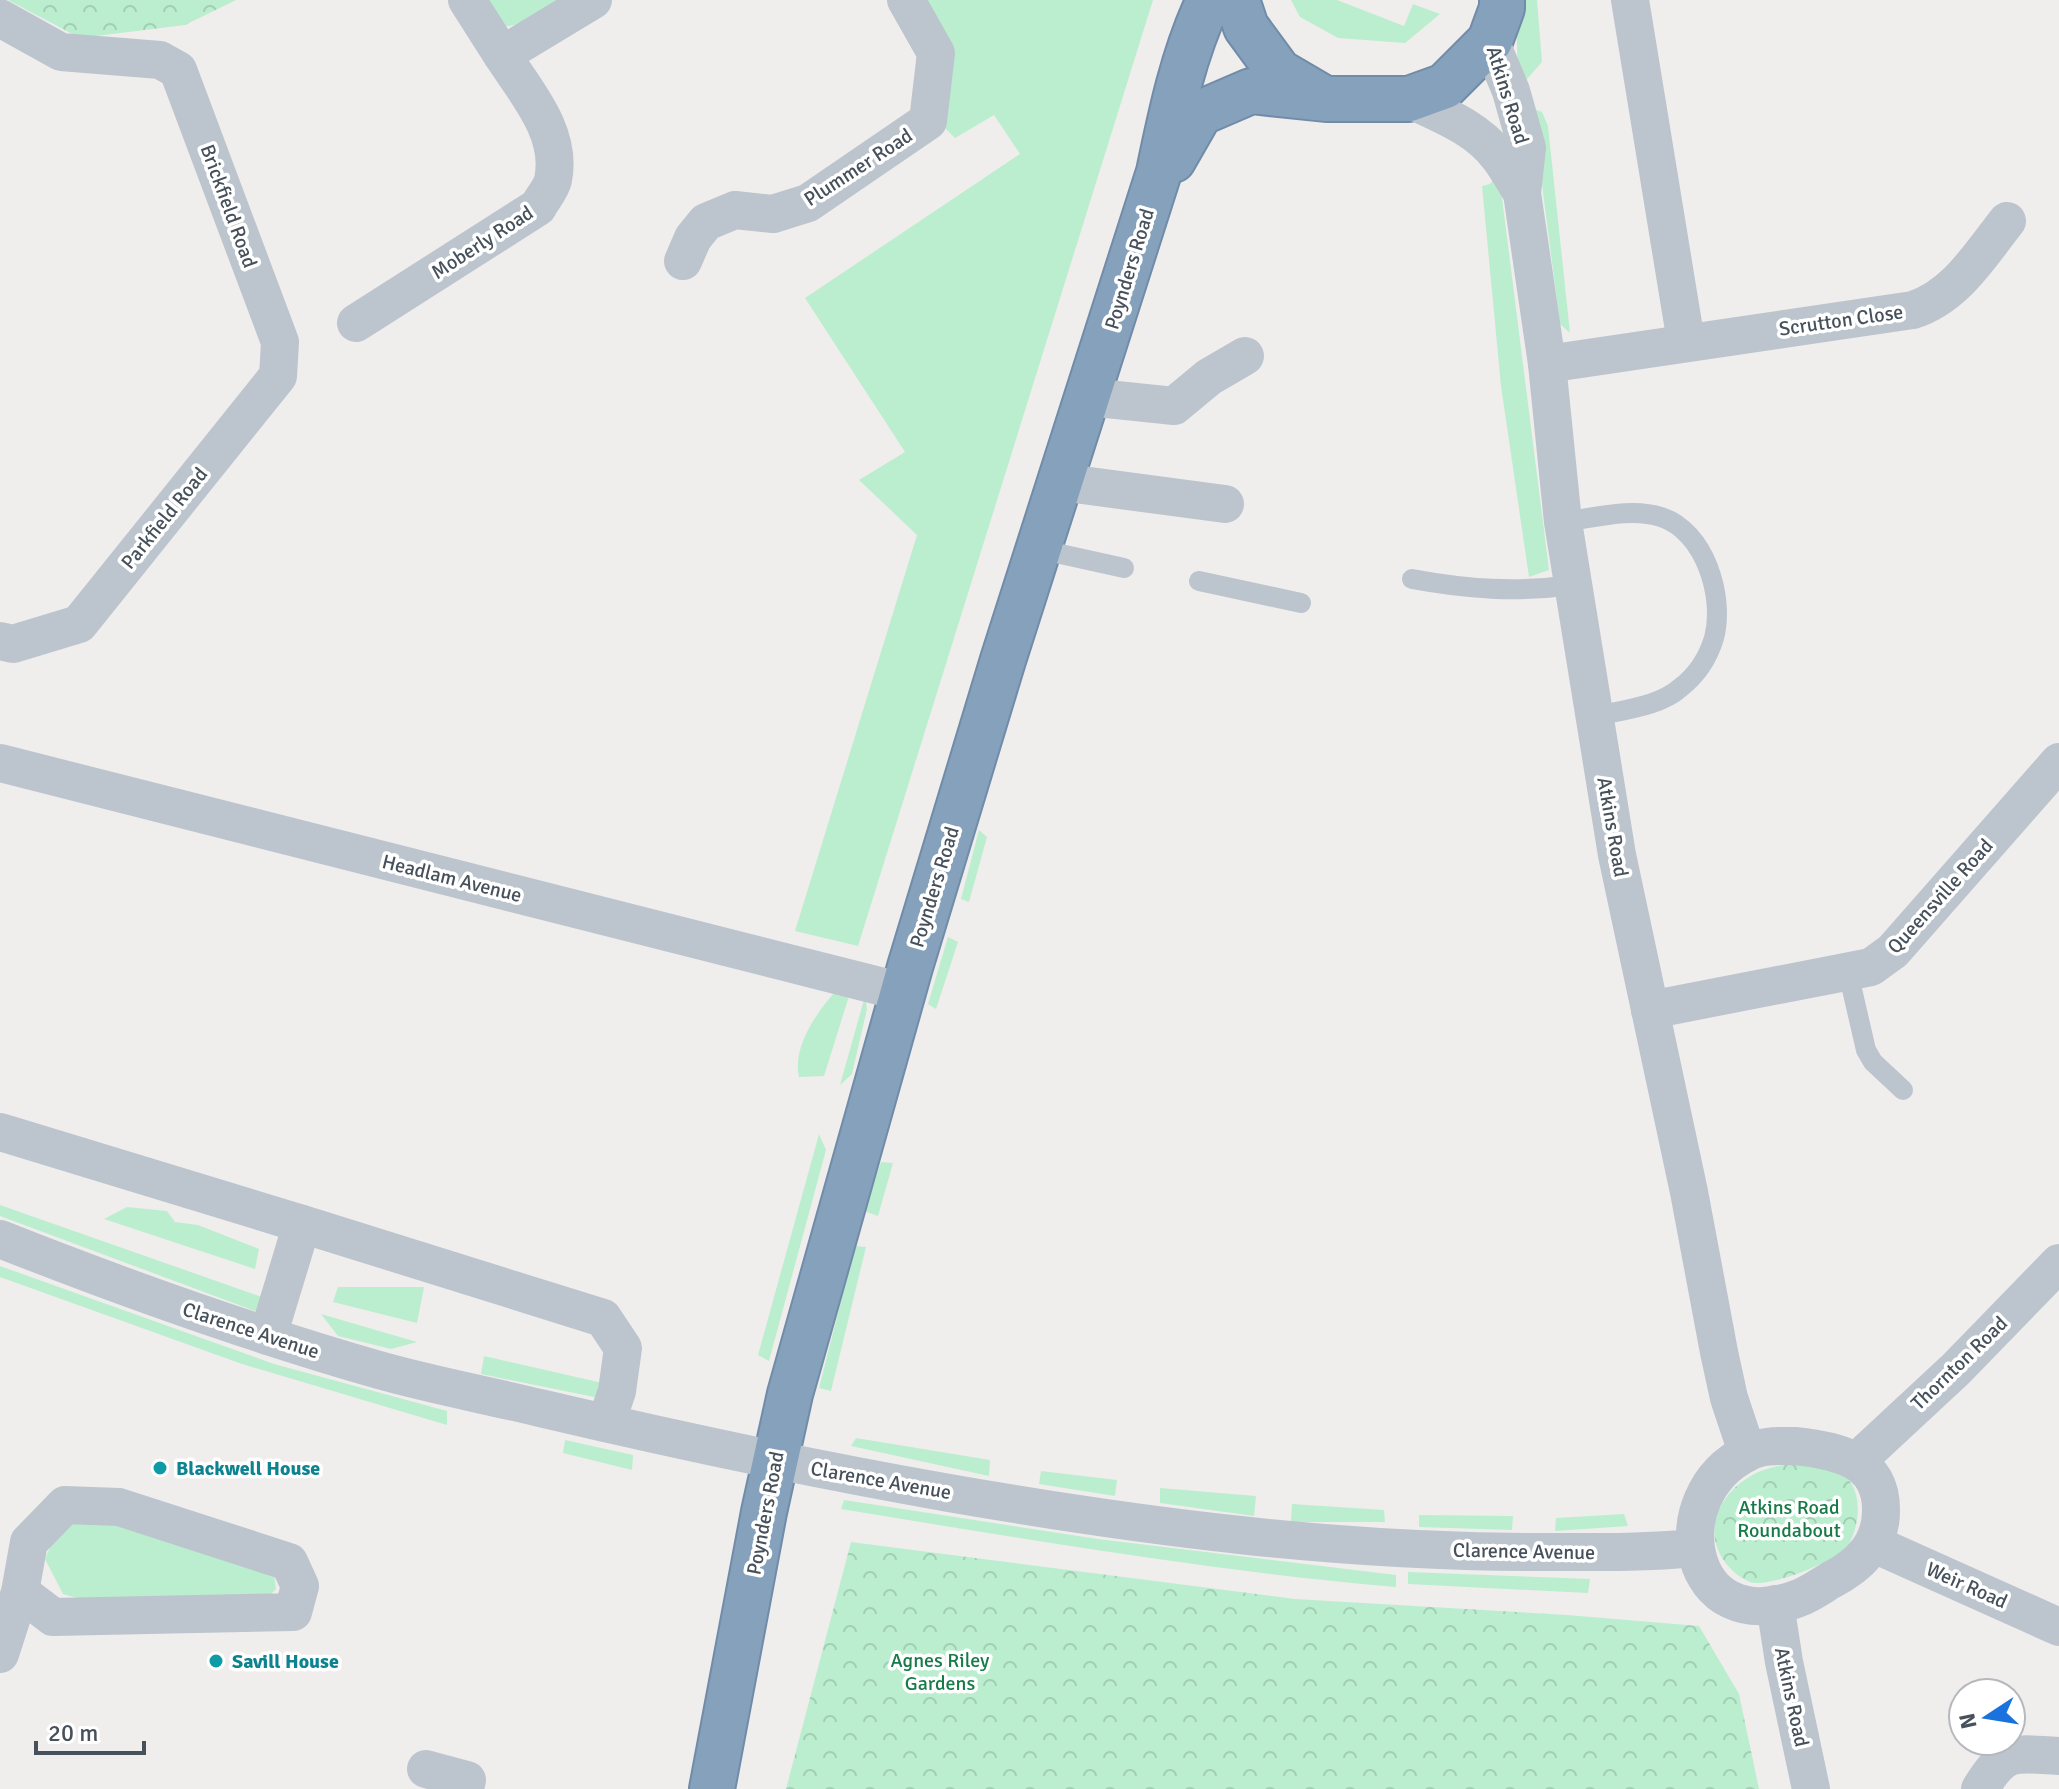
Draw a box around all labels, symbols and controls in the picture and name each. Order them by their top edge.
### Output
street label: Atkins Road [1481,43,1534,147]
street label: Plummer Road [799,123,917,212]
street label: Brickfield Road [195,141,262,271]
street label: Moberly Road [427,200,538,285]
street label: Poynders Road [1099,206,1160,333]
street label: Scrutton Close [1777,299,1905,342]
street label: Parkfield Road [116,462,213,574]
street label: Atkins Road [1591,775,1634,879]
street label: Poynders Road [904,824,965,951]
street label: Queensville Road [1882,834,1999,959]
street label: Headlam Avenue [379,849,524,908]
street label: Clarence Avenue [179,1297,322,1364]
street label: Thornton Road [1906,1311,2013,1416]
street label: Poynders Road [741,1449,790,1577]
place label: Blackwell House [176,1456,320,1481]
street label: Clarence Avenue [809,1456,953,1505]
marker: Blackwell House [151,1459,169,1477]
park label: Atkins Road Roundabout [1737,1495,1841,1543]
street label: Clarence Avenue [1453,1538,1595,1565]
street label: Weir Road [1922,1557,2011,1614]
street label: Atkins Road [1769,1645,1814,1749]
park label: Agnes Riley Gardens [891,1648,990,1696]
place label: Savill House [232,1649,339,1674]
marker: Savill House [207,1652,225,1670]
north arrow [1947,1677,2027,1757]
scale bar [36,1705,144,1755]
text: N [1953,1711,1983,1731]
text: 20 m [48,1718,98,1748]

